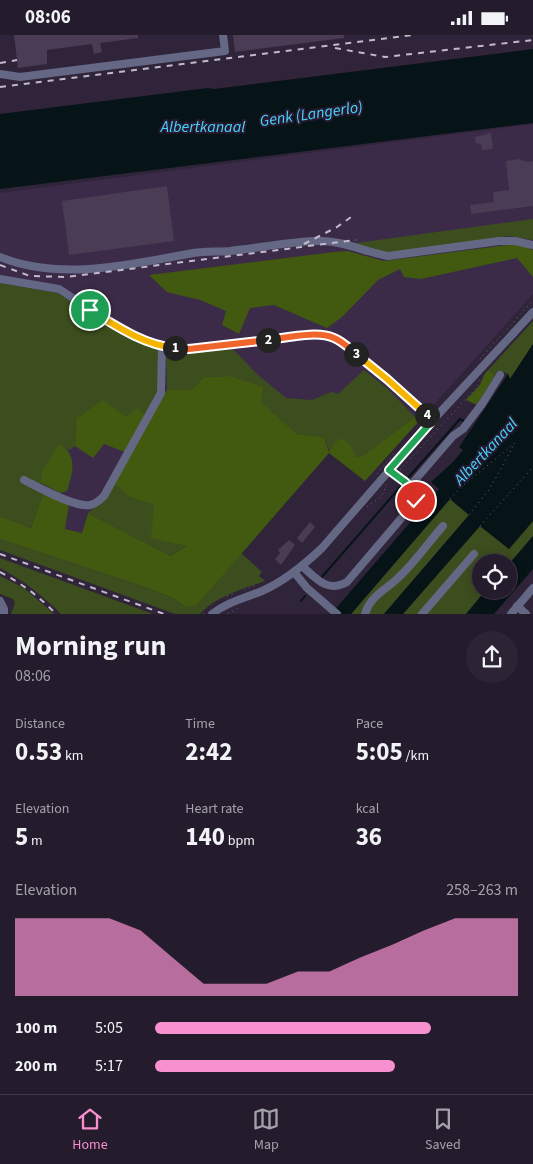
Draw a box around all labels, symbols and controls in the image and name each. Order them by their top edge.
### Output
text: 08:06 [25,4,71,31]
water label: Genk (Langerlo) [258,96,364,132]
water label: Albertkanaal [160,116,245,138]
pin [69,289,111,331]
icon: arrive [76,296,104,324]
pin: 2 [256,327,280,353]
text: 2 [265,330,272,350]
pin: 1 [162,335,188,361]
text: 1 [172,338,179,358]
pin: 3 [344,341,368,367]
text: 3 [353,344,360,364]
pin: 4 [414,403,440,427]
text: 4 [424,405,431,425]
water label: Albertkanaal [448,413,523,491]
pin [395,480,437,522]
icon: check [402,487,430,515]
map controls [472,554,517,599]
button: locate [472,554,517,599]
text: Morning run [15,626,166,666]
button: share [466,631,518,683]
text: 08:06 [15,665,51,687]
text: Distance [15,714,65,734]
text: Time [185,714,215,734]
text: Pace [356,714,383,734]
text: 0.53 [15,734,62,770]
text: 2:42 [185,734,232,770]
text: 5:05 [356,734,403,770]
text: km [62,746,83,766]
text: /km [403,746,429,766]
text: Elevation [15,799,70,819]
text: Heart rate [185,799,244,819]
text: kcal [356,799,379,819]
text: 5 [15,819,28,855]
text: 140 [185,819,225,855]
text: 36 [356,819,382,855]
text: m [28,831,43,851]
text: bpm [225,831,255,851]
text: Elevation [15,879,77,901]
text: 258–263 m [446,879,518,901]
text: 100 m [15,1017,57,1039]
text: 5:05 [95,1017,123,1039]
text: 200 m [15,1055,57,1077]
text: 5:17 [95,1055,123,1077]
tab: Home [72,1105,108,1155]
tab: Map [252,1105,280,1155]
tab: Saved [425,1105,461,1155]

